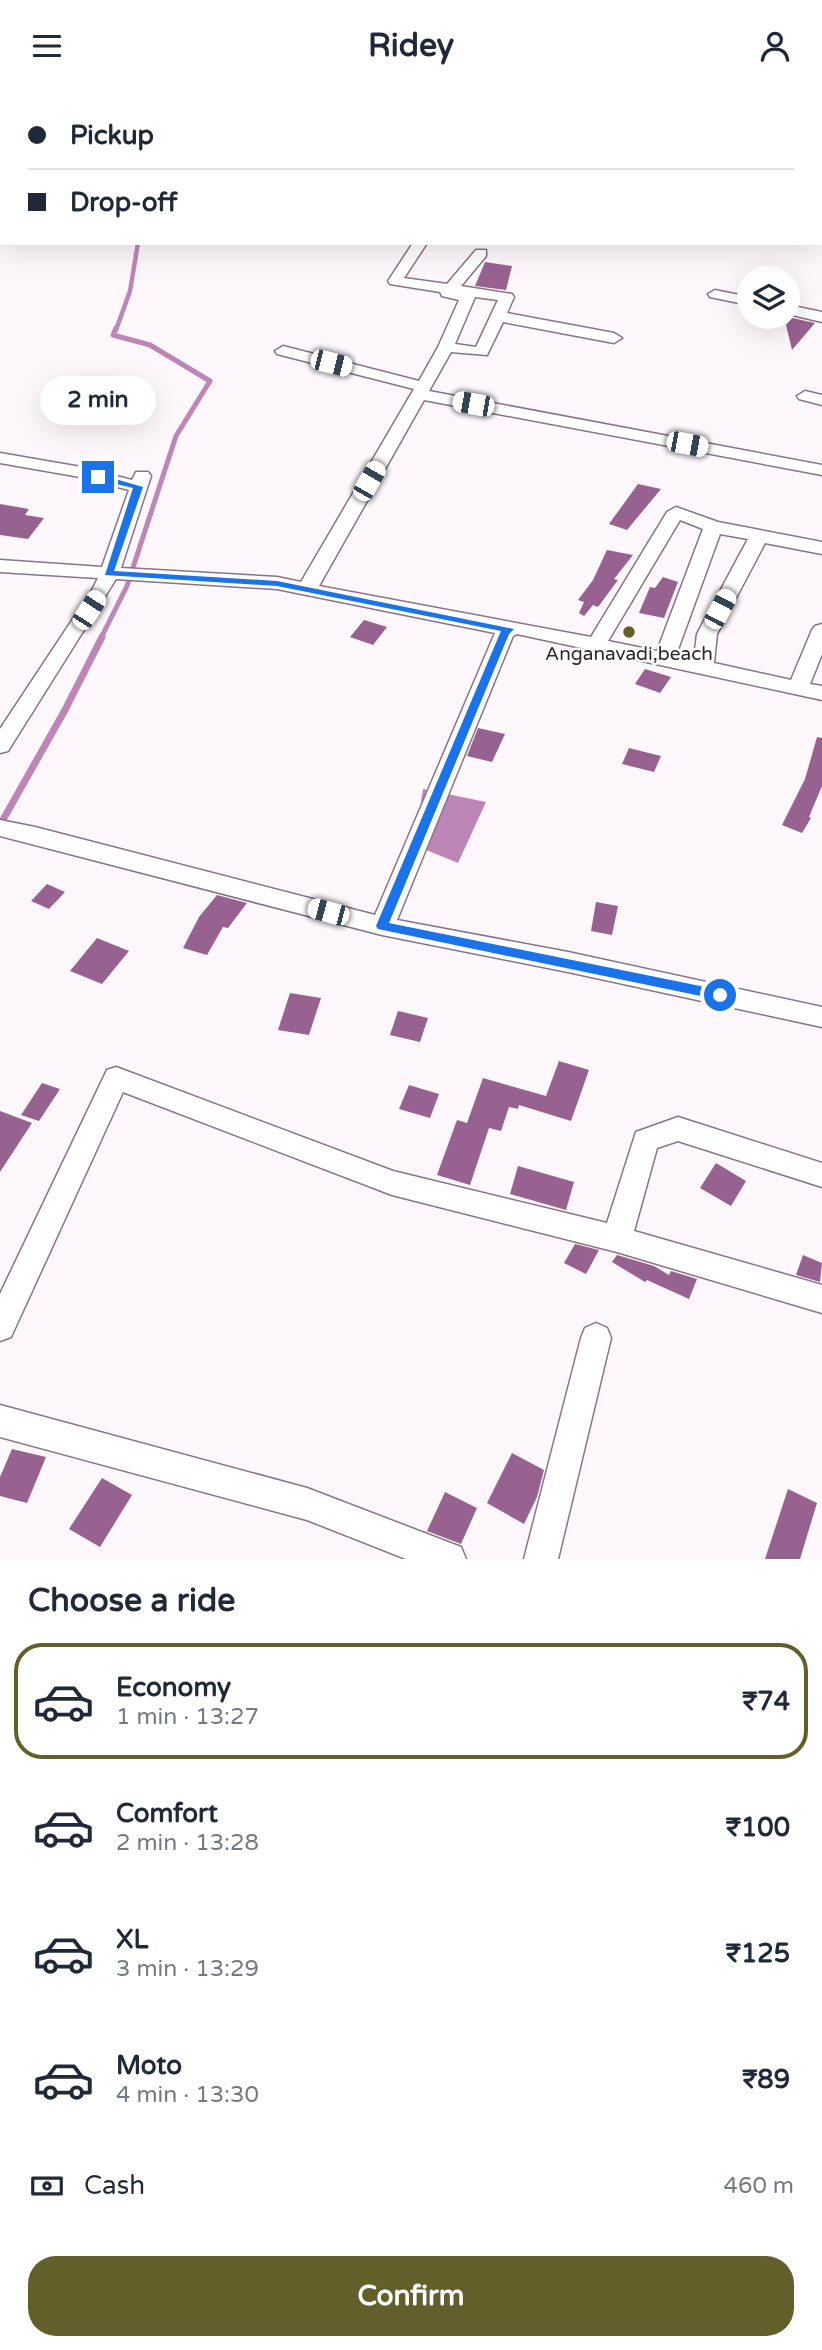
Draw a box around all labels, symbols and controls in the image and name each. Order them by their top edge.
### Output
icon: menu [28,27,66,65]
text: Ridey [368,27,454,65]
icon: person [756,27,794,65]
text: Pickup [70,120,154,151]
text: Drop-off [70,187,177,218]
map controls [737,266,800,329]
button: layers [737,266,800,329]
car [309,348,354,378]
callout: 2 min [40,375,156,425]
text: 2 min [67,386,129,414]
car [451,390,496,418]
car [665,430,710,458]
car [350,458,389,504]
route end [82,461,114,493]
car [701,586,740,632]
car [69,587,110,633]
marker: Anganavadi,beach [621,624,637,640]
place label: Anganavadi,beach [545,643,713,665]
car [305,896,352,928]
route start [704,979,736,1011]
text: Choose a ride [28,1582,235,1620]
icon: car [32,1670,95,1733]
text: Economy [116,1672,231,1703]
text: ₹74 [742,1686,790,1717]
text: 1 min · 13:27 [116,1703,259,1731]
icon: car [32,1796,95,1859]
text: Comfort [116,1798,218,1829]
text: ₹100 [726,1812,790,1843]
text: 2 min · 13:28 [116,1829,259,1857]
icon: car [32,1922,95,1985]
text: XL [116,1924,148,1955]
text: ₹125 [726,1938,790,1969]
text: 3 min · 13:29 [116,1955,259,1983]
icon: car [32,2048,95,2111]
text: Moto [116,2050,182,2081]
text: ₹89 [742,2064,790,2095]
text: 4 min · 13:30 [116,2081,259,2109]
icon: cash [28,2167,66,2205]
text: Cash [84,2170,145,2201]
text: 460 m [724,2172,794,2200]
button: Confirm [28,2256,794,2336]

